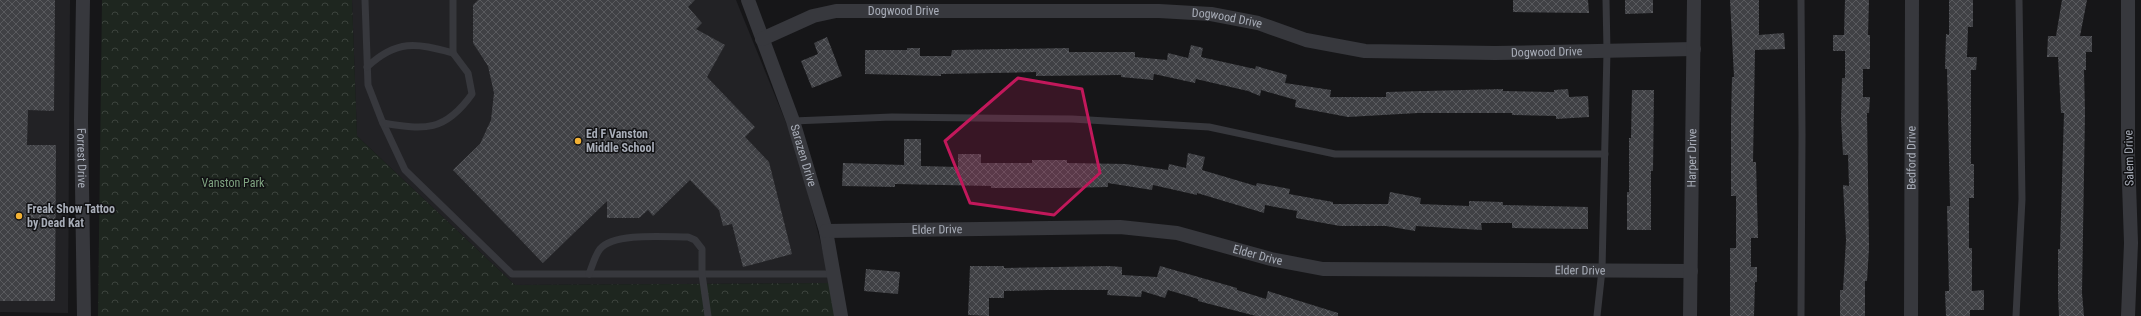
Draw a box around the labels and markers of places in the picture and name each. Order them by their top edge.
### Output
place label: Ed F Vanston Middle School [586,127,654,155]
marker: Ed F Vanston Middle School [573,136,583,146]
place label: Freak Show Tattoo by Dead Kat [27,202,115,230]
marker: Freak Show Tattoo by Dead Kat [14,211,24,221]

